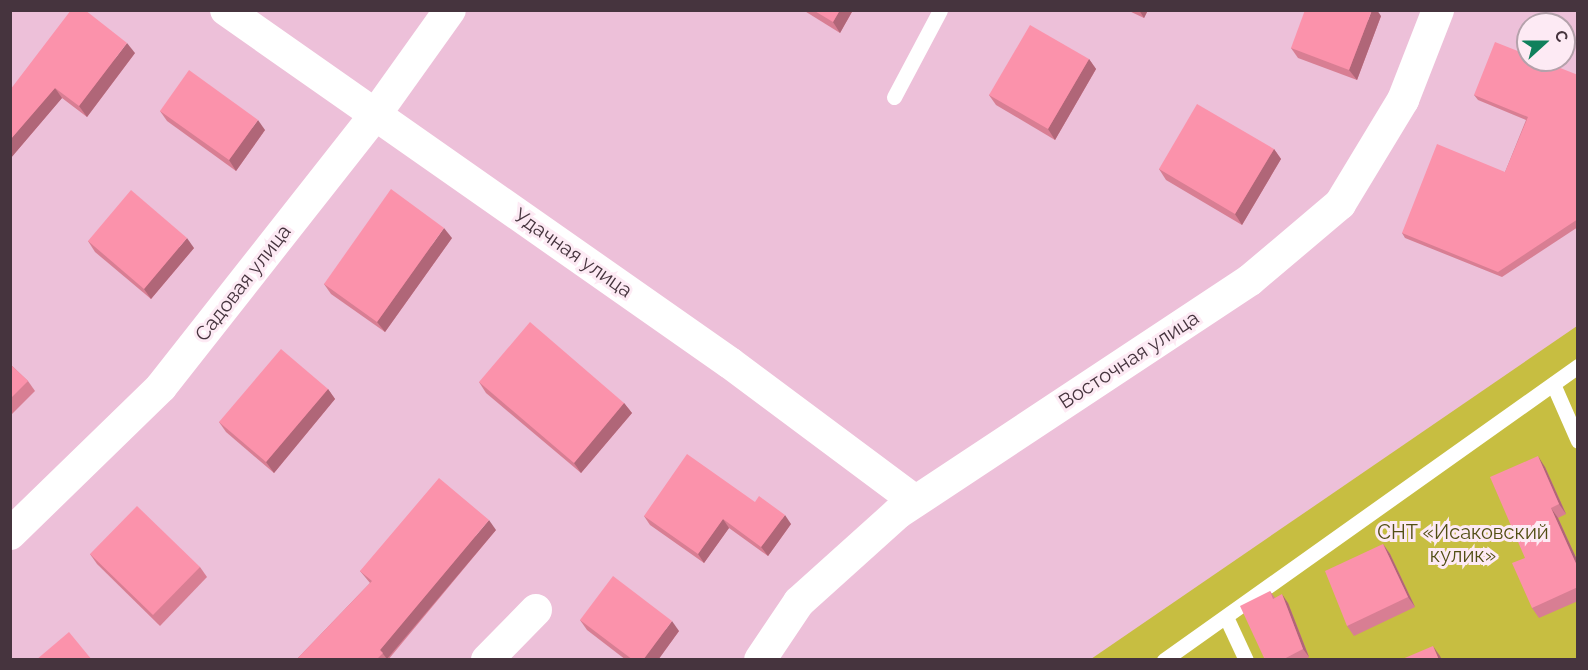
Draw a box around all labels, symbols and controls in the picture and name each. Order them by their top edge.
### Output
north arrow [1516,12,1576,72]
text: С [1551,28,1572,45]
street label: Удачная улица [509,203,637,303]
street label: Садовая улица [190,220,296,346]
street label: Восточная улица [1054,306,1204,414]
park label: СНТ «Исаковский кулик» [1377,521,1549,568]

